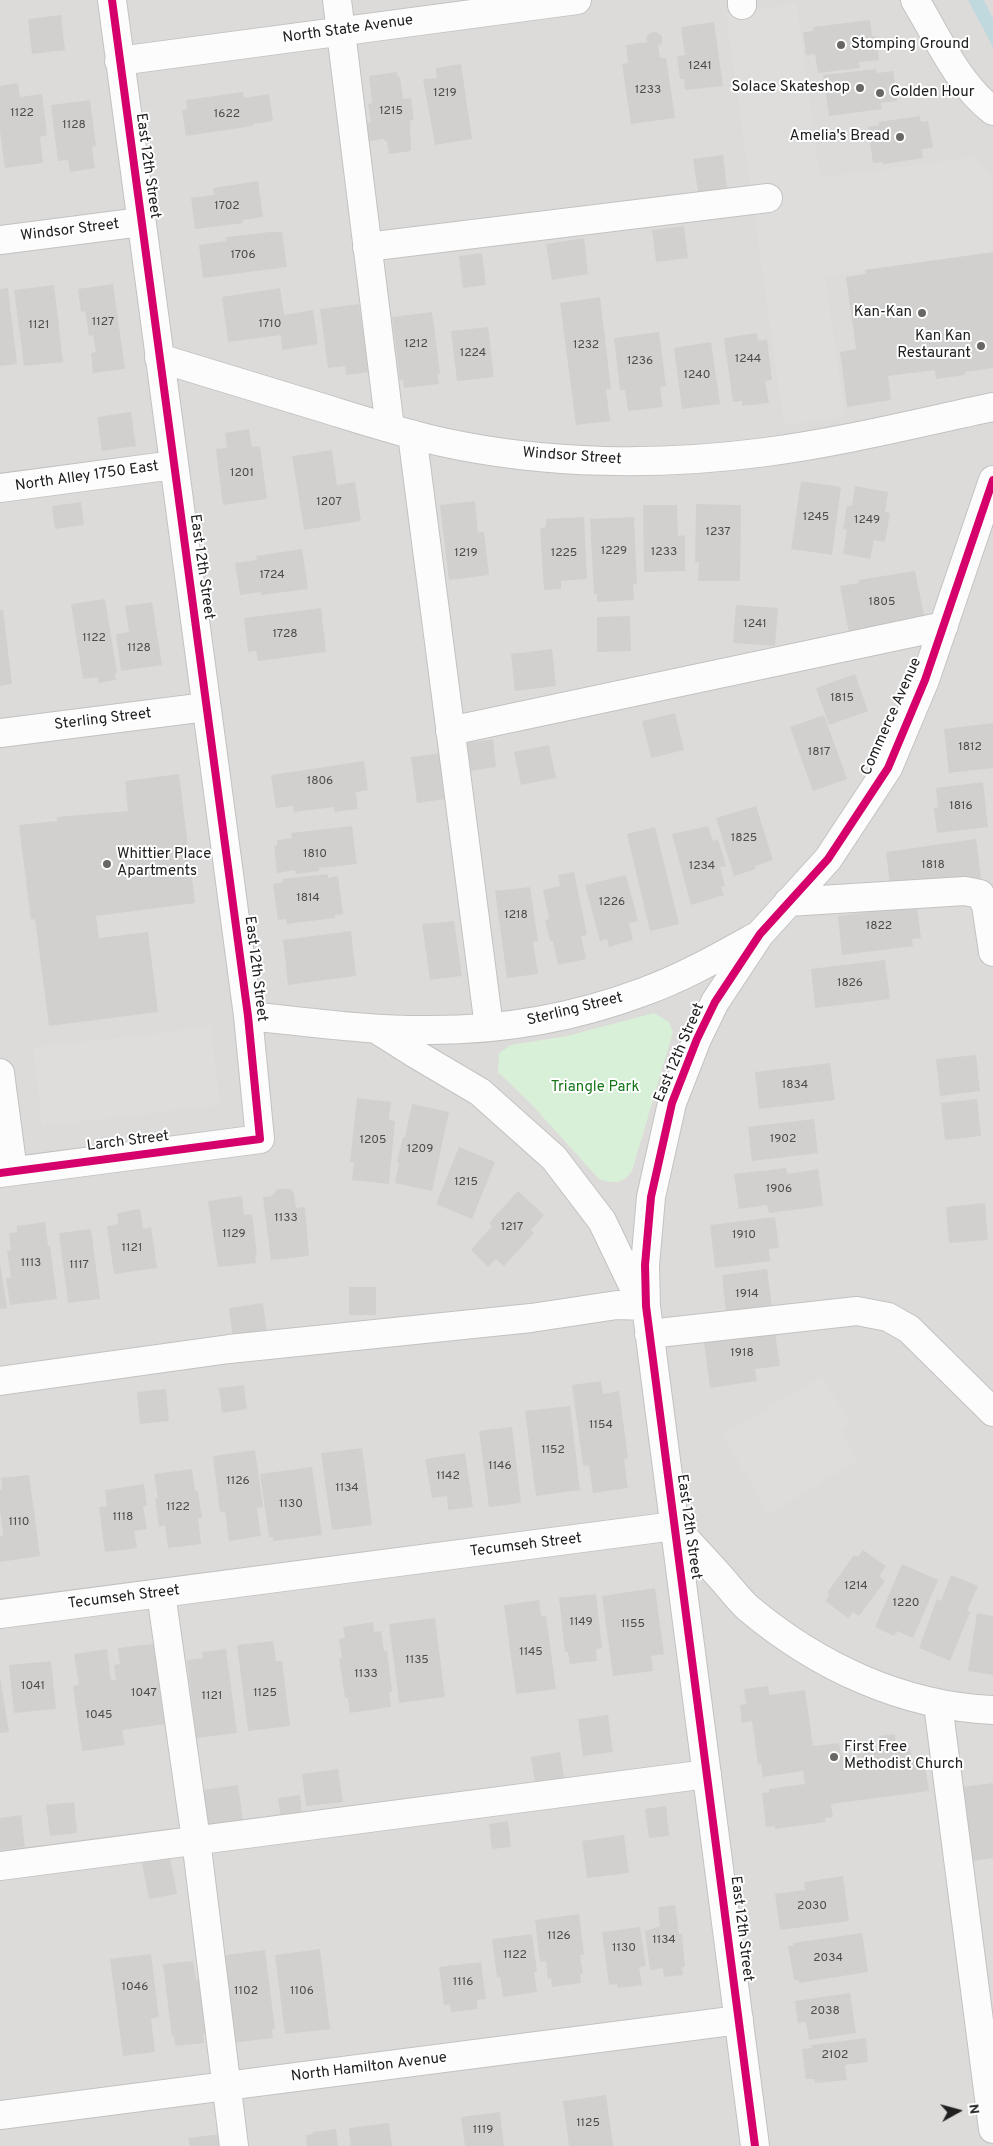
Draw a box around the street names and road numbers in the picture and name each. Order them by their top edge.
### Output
street label: North State Avenue [282,12,414,48]
street label: East 12th Street [131,112,163,220]
street label: Windsor Street [20,216,120,246]
street label: Windsor Street [522,445,622,469]
street label: North Alley 1750 East [14,458,160,496]
street label: East 12th Street [185,513,217,621]
street label: Commerce Avenue [858,655,926,779]
street label: Sterling Street [53,705,153,735]
street label: East 12th Street [240,915,270,1023]
street label: Sterling Street [525,989,625,1031]
street label: East 12th Street [651,1001,709,1105]
street label: Larch Street [86,1128,170,1156]
street label: East 12th Street [672,1473,704,1581]
street label: Tecumseh Street [469,1530,583,1562]
street label: Tecumseh Street [67,1582,181,1614]
street label: East 12th Street [726,1875,756,1983]
street label: North Hamilton Avenue [290,2050,448,2086]

